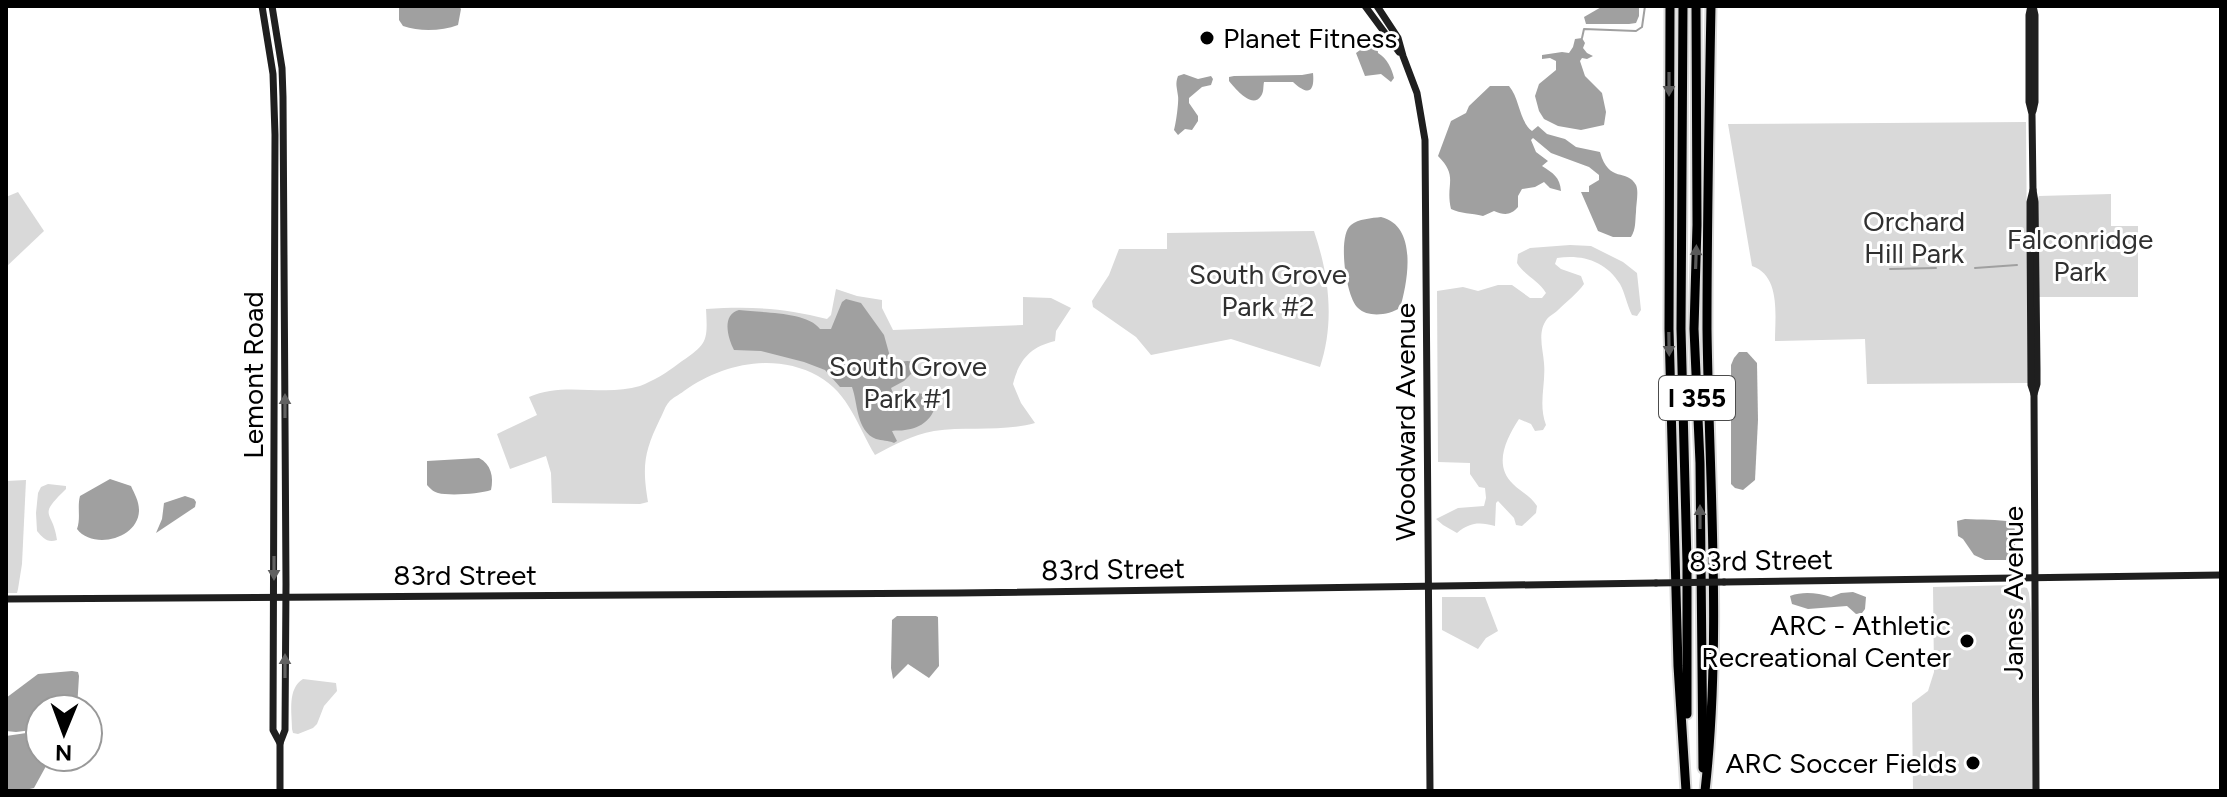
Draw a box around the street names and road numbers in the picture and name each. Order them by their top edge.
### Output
street label: Lemont Road [236,291,270,459]
street label: Woodward Avenue [1388,303,1422,541]
road number: I 355 [1659,376,1735,420]
street label: Janes Avenue [1996,506,2030,680]
street label: 83rd Street [1689,542,1833,578]
street label: 83rd Street [1041,551,1185,587]
street label: 83rd Street [393,558,537,592]

